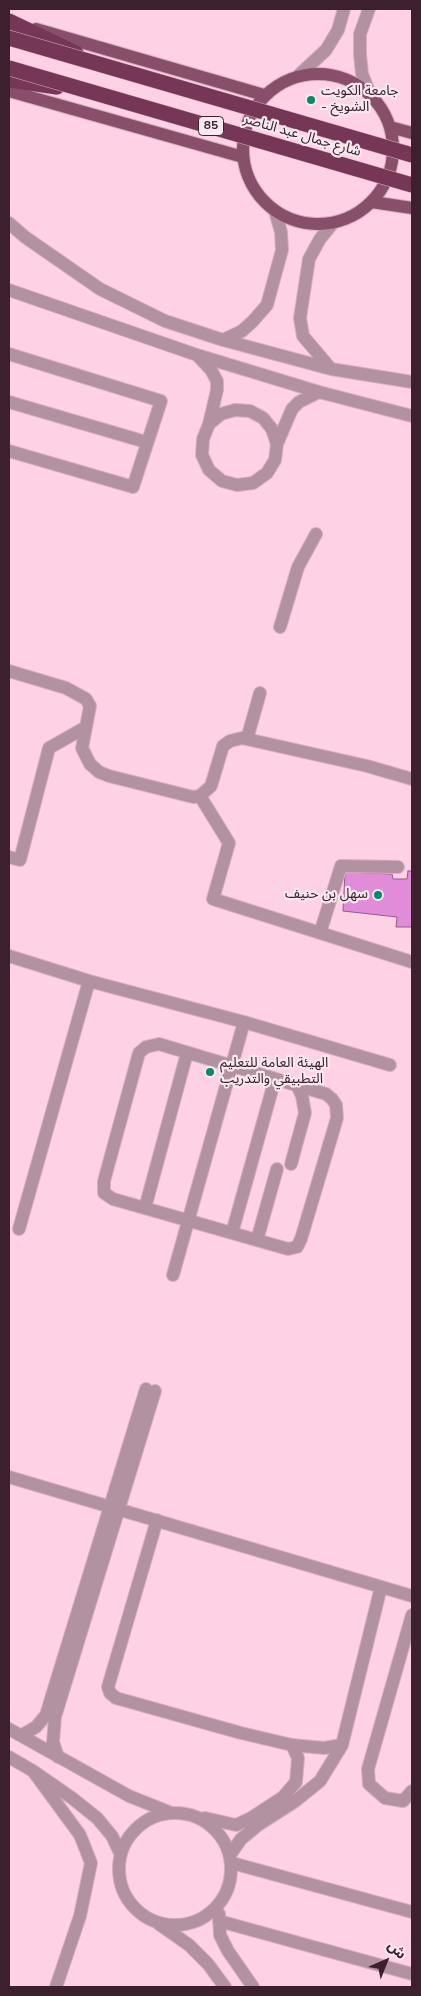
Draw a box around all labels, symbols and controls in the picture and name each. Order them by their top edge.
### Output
place label: جامعة الكويت - الشويخ [321,84,399,116]
marker: جامعة الكويت - الشويخ [305,94,317,106]
street label: شارع جمال عبد الناصر [241,111,363,161]
road number: 85 [198,116,224,136]
place label: سهل بن حنيف [285,887,368,903]
marker: سهل بن حنيف [372,889,384,901]
place label: الهيئة العامة للتعليم التطبيقي والتدريب [220,1056,328,1088]
marker: الهيئة العامة للتعليم التطبيقي والتدريب [204,1066,216,1078]
north arrow [361,1936,411,1986]
text: ش [383,1936,410,1963]

